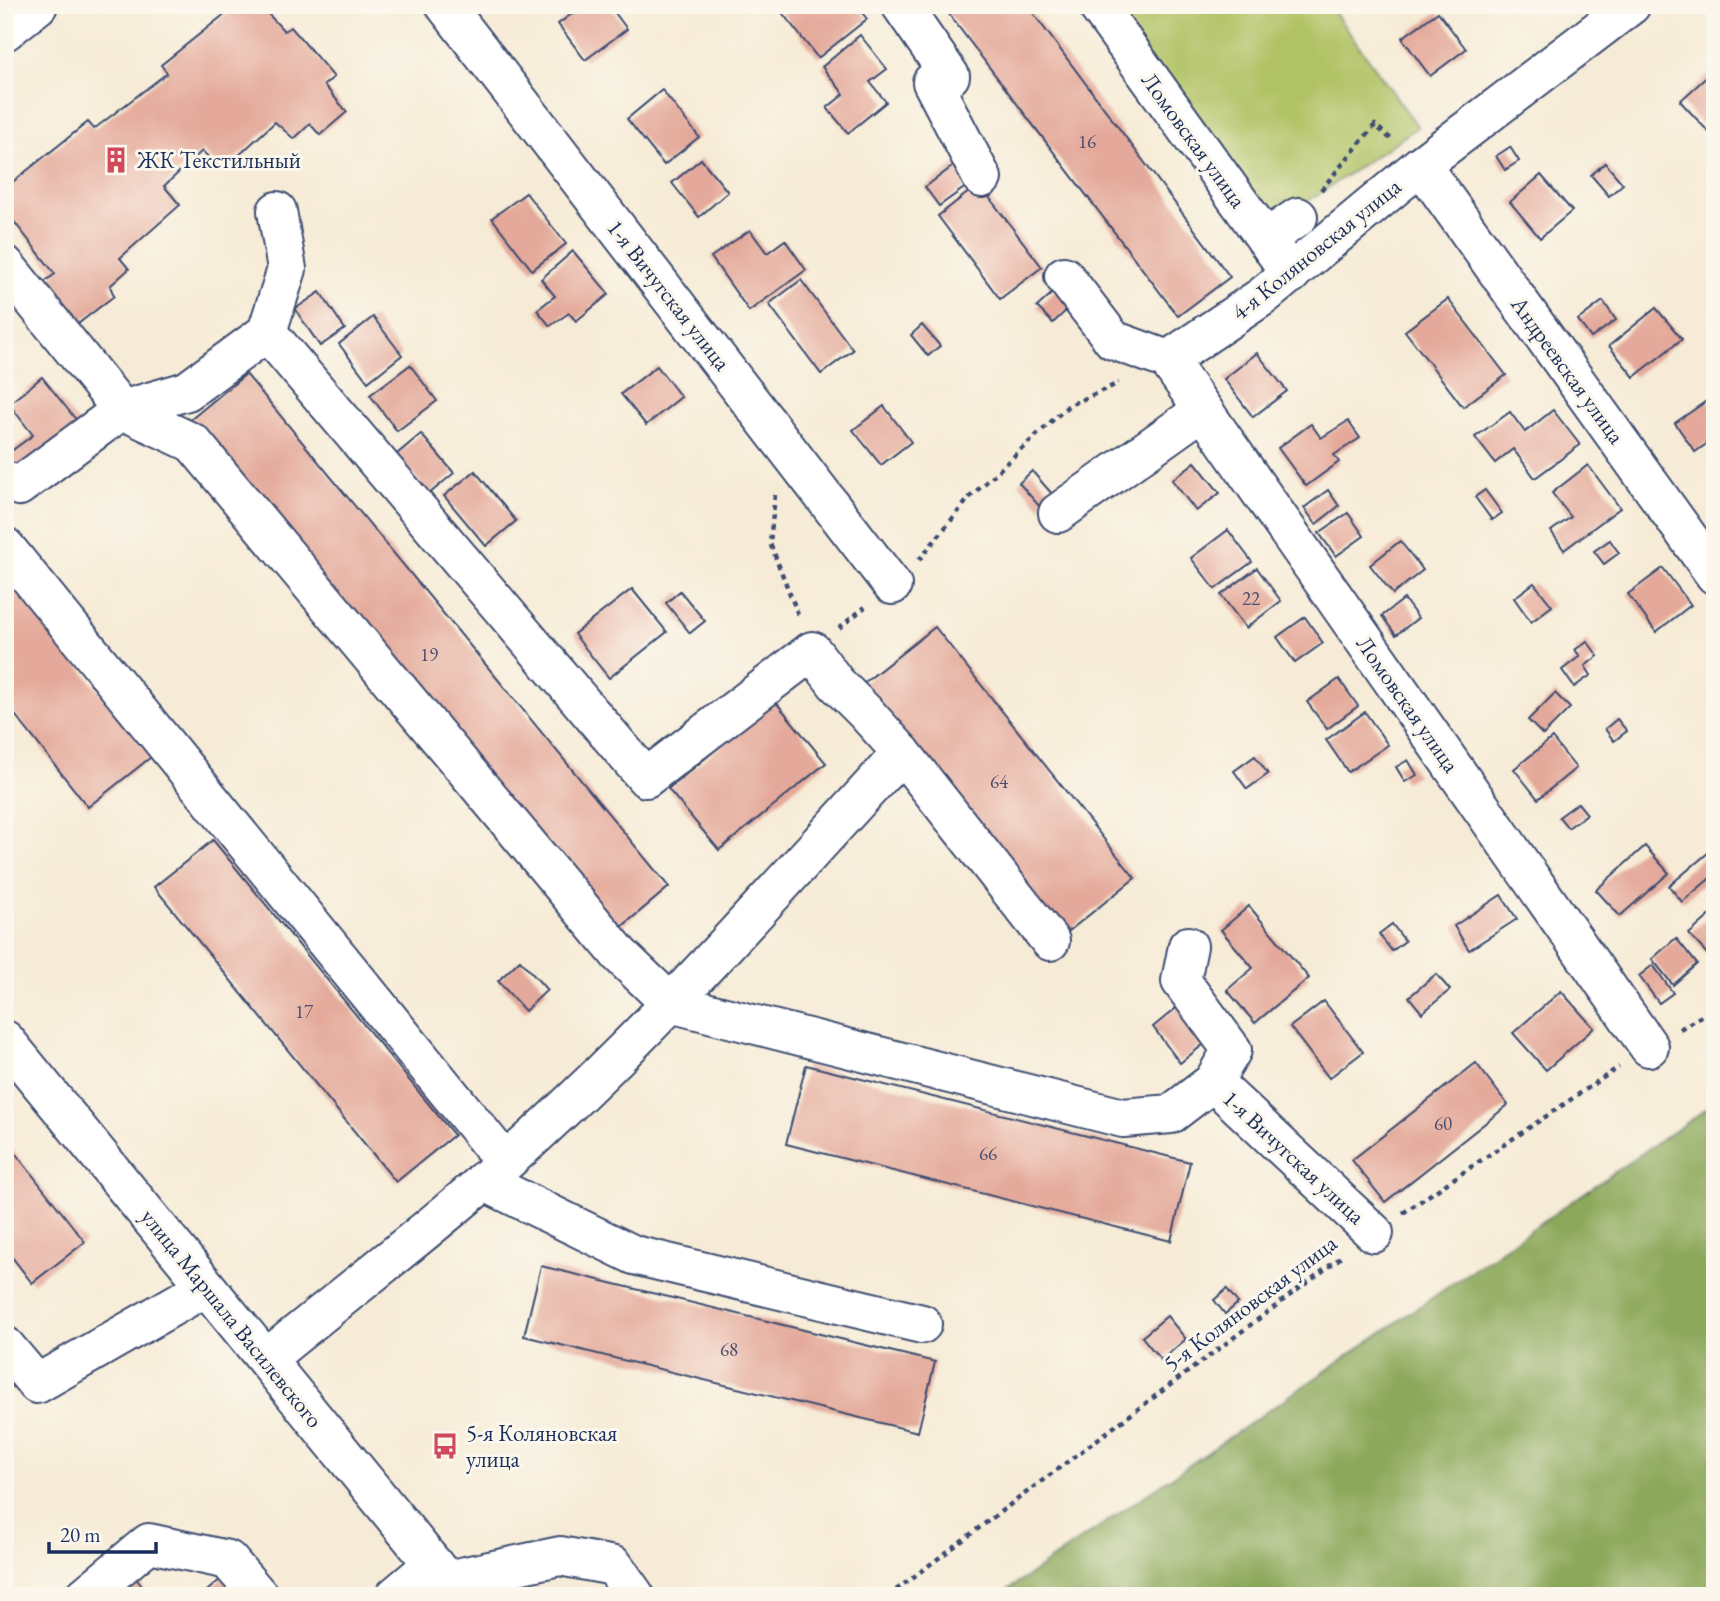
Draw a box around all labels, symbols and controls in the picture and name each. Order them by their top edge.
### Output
street label: Ломовская улица [1135,66,1254,214]
house number: 16 [1078,129,1096,154]
building icon: ЖК Текстильный [101,145,131,175]
place label: ЖК Текстильный [136,145,301,175]
street label: 4-я Коляновская улица [1225,171,1408,327]
street label: 1-я Вичугская улица [601,213,738,377]
street label: Андреевская улица [1504,290,1632,450]
house number: 22 [1242,586,1260,611]
street label: Ломовская улица [1350,630,1467,779]
house number: 19 [420,642,438,667]
house number: 64 [990,769,1009,794]
house number: 17 [295,999,314,1024]
street label: 1-я Вичугская улица [1217,1083,1372,1231]
house number: 60 [1434,1111,1452,1136]
house number: 66 [979,1141,997,1166]
street label: улица Маршала Василевского [134,1202,330,1434]
street label: 5-я Коляновская улица [1157,1227,1343,1378]
house number: 68 [720,1337,738,1362]
place label: 5-я Коляновская улица [466,1418,617,1474]
bus stop icon: 5-я Коляновская улица [430,1431,460,1461]
scale bar [49,1510,156,1554]
text: 20 m [60,1521,101,1548]

